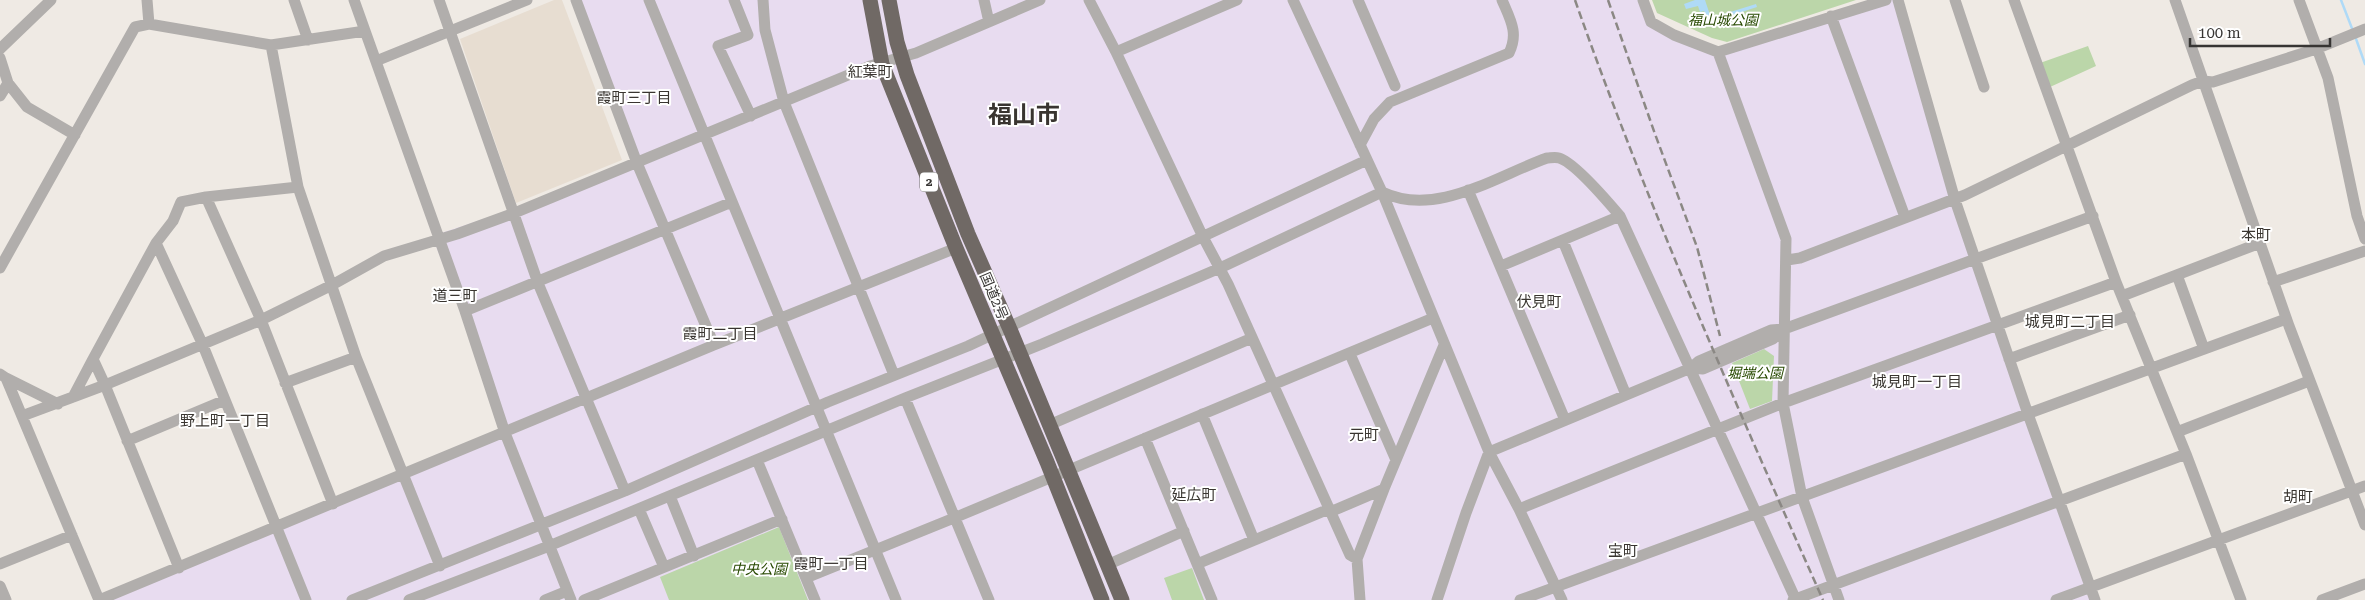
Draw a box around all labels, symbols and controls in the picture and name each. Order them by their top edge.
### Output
park label: 福山城公園 [1688,12,1760,28]
scale bar [2190,15,2330,47]
text: 100 m [2198,24,2241,42]
district label: 紅葉町 [847,63,893,81]
district label: 霞町三丁目 [596,89,672,107]
district label: 福山市 [988,101,1060,129]
road number: 2 [920,172,938,192]
district label: 本町 [2241,226,2271,244]
street label: 国道2号 [977,270,1011,322]
district label: 道三町 [432,287,478,305]
district label: 伏見町 [1516,293,1562,311]
district label: 城見町二丁目 [2025,313,2115,331]
district label: 霞町二丁目 [682,325,758,343]
park label: 堀端公園 [1727,365,1785,381]
district label: 城見町一丁目 [1872,373,1962,391]
district label: 野上町一丁目 [180,412,270,430]
district label: 元町 [1349,426,1379,444]
district label: 延広町 [1171,486,1217,504]
district label: 胡町 [2283,488,2313,506]
district label: 宝町 [1608,542,1638,560]
district label: 霞町一丁目 [793,555,869,573]
park label: 中央公園 [731,561,789,577]

